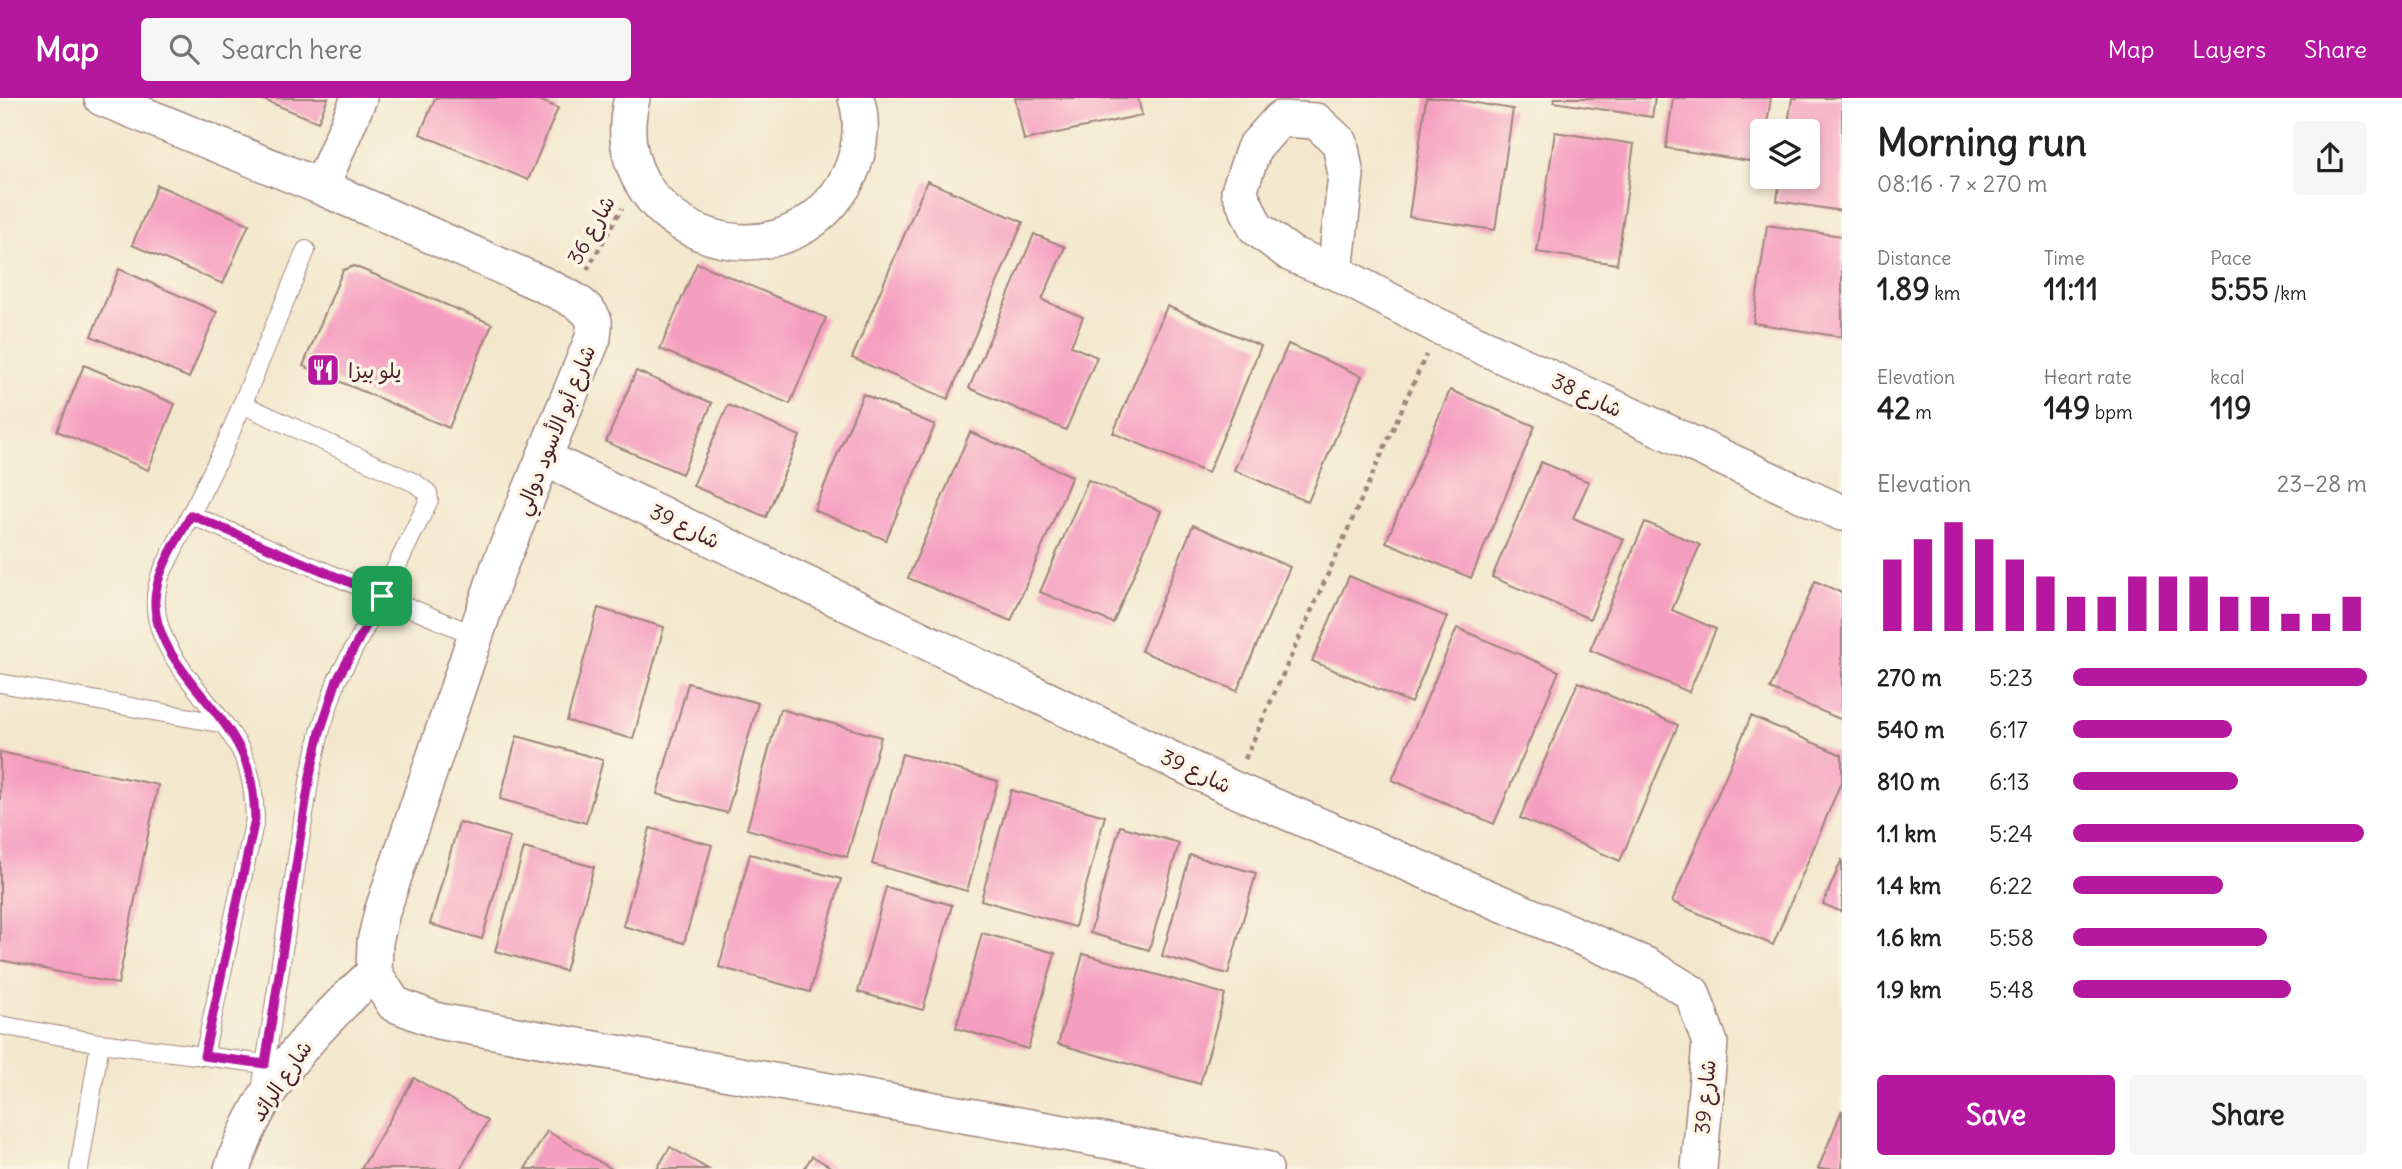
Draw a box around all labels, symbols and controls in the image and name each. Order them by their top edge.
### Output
search box [141,18,631,81]
text: Map [35,28,99,70]
icon: search [165,30,203,68]
text: Search here [221,33,362,66]
text: Map [2108,34,2154,64]
text: Layers [2192,34,2266,64]
text: Share [2304,34,2367,64]
map controls [1750,119,1820,189]
button: layers [1750,119,1820,189]
text: Morning run [1877,119,2087,166]
button: share [2293,121,2367,195]
text: 08:16 · 7 × 270 m [1877,169,2048,198]
street label: شارع 36 [561,191,623,270]
text: Distance [1877,246,1951,270]
text: Time [2044,246,2085,270]
text: Pace [2210,246,2252,270]
text: 1.89 [1877,270,1930,308]
text: 11:11 [2044,270,2098,308]
text: 5:55 [2210,270,2269,308]
text: km [1930,281,1961,305]
text: /km [2269,281,2307,305]
street label: شارع أبو الأسود دوالي [509,341,607,521]
restaurant icon: يلو بيزا [304,351,342,389]
place label: يلو بيزا [348,357,402,385]
text: Elevation [1877,365,1955,389]
text: Heart rate [2044,365,2132,389]
text: kcal [2210,365,2245,389]
street label: شارع 38 [1547,367,1626,425]
text: 42 [1877,389,1911,427]
text: 149 [2044,389,2090,427]
text: 119 [2210,389,2251,427]
text: m [1911,400,1932,424]
text: bpm [2090,400,2133,424]
text: Elevation [1877,469,1971,498]
text: 23–28 m [2277,469,2367,498]
street label: شارع 39 [645,498,724,556]
pin [352,566,412,626]
icon: arrive [363,577,401,615]
text: 270 m [1877,663,1942,692]
text: 5:23 [1989,663,2033,692]
text: 540 m [1877,715,1944,744]
text: 6:17 [1989,715,2028,744]
street label: شارع 39 [1156,743,1235,801]
text: 810 m [1877,767,1940,796]
text: 6:13 [1989,767,2030,796]
text: 1.1 km [1877,819,1936,848]
text: 5:24 [1989,819,2033,848]
text: 1.4 km [1877,871,1941,900]
text: 6:22 [1989,871,2033,900]
text: 1.6 km [1877,923,1942,952]
text: 5:58 [1989,923,2034,952]
text: 1.9 km [1877,975,1942,1004]
text: 5:48 [1989,975,2034,1004]
street label: شارع الرائد [244,1035,320,1128]
street label: شارع 39 [1688,1059,1724,1135]
button: Save [1877,1075,2115,1155]
button: Share [2129,1075,2367,1155]

